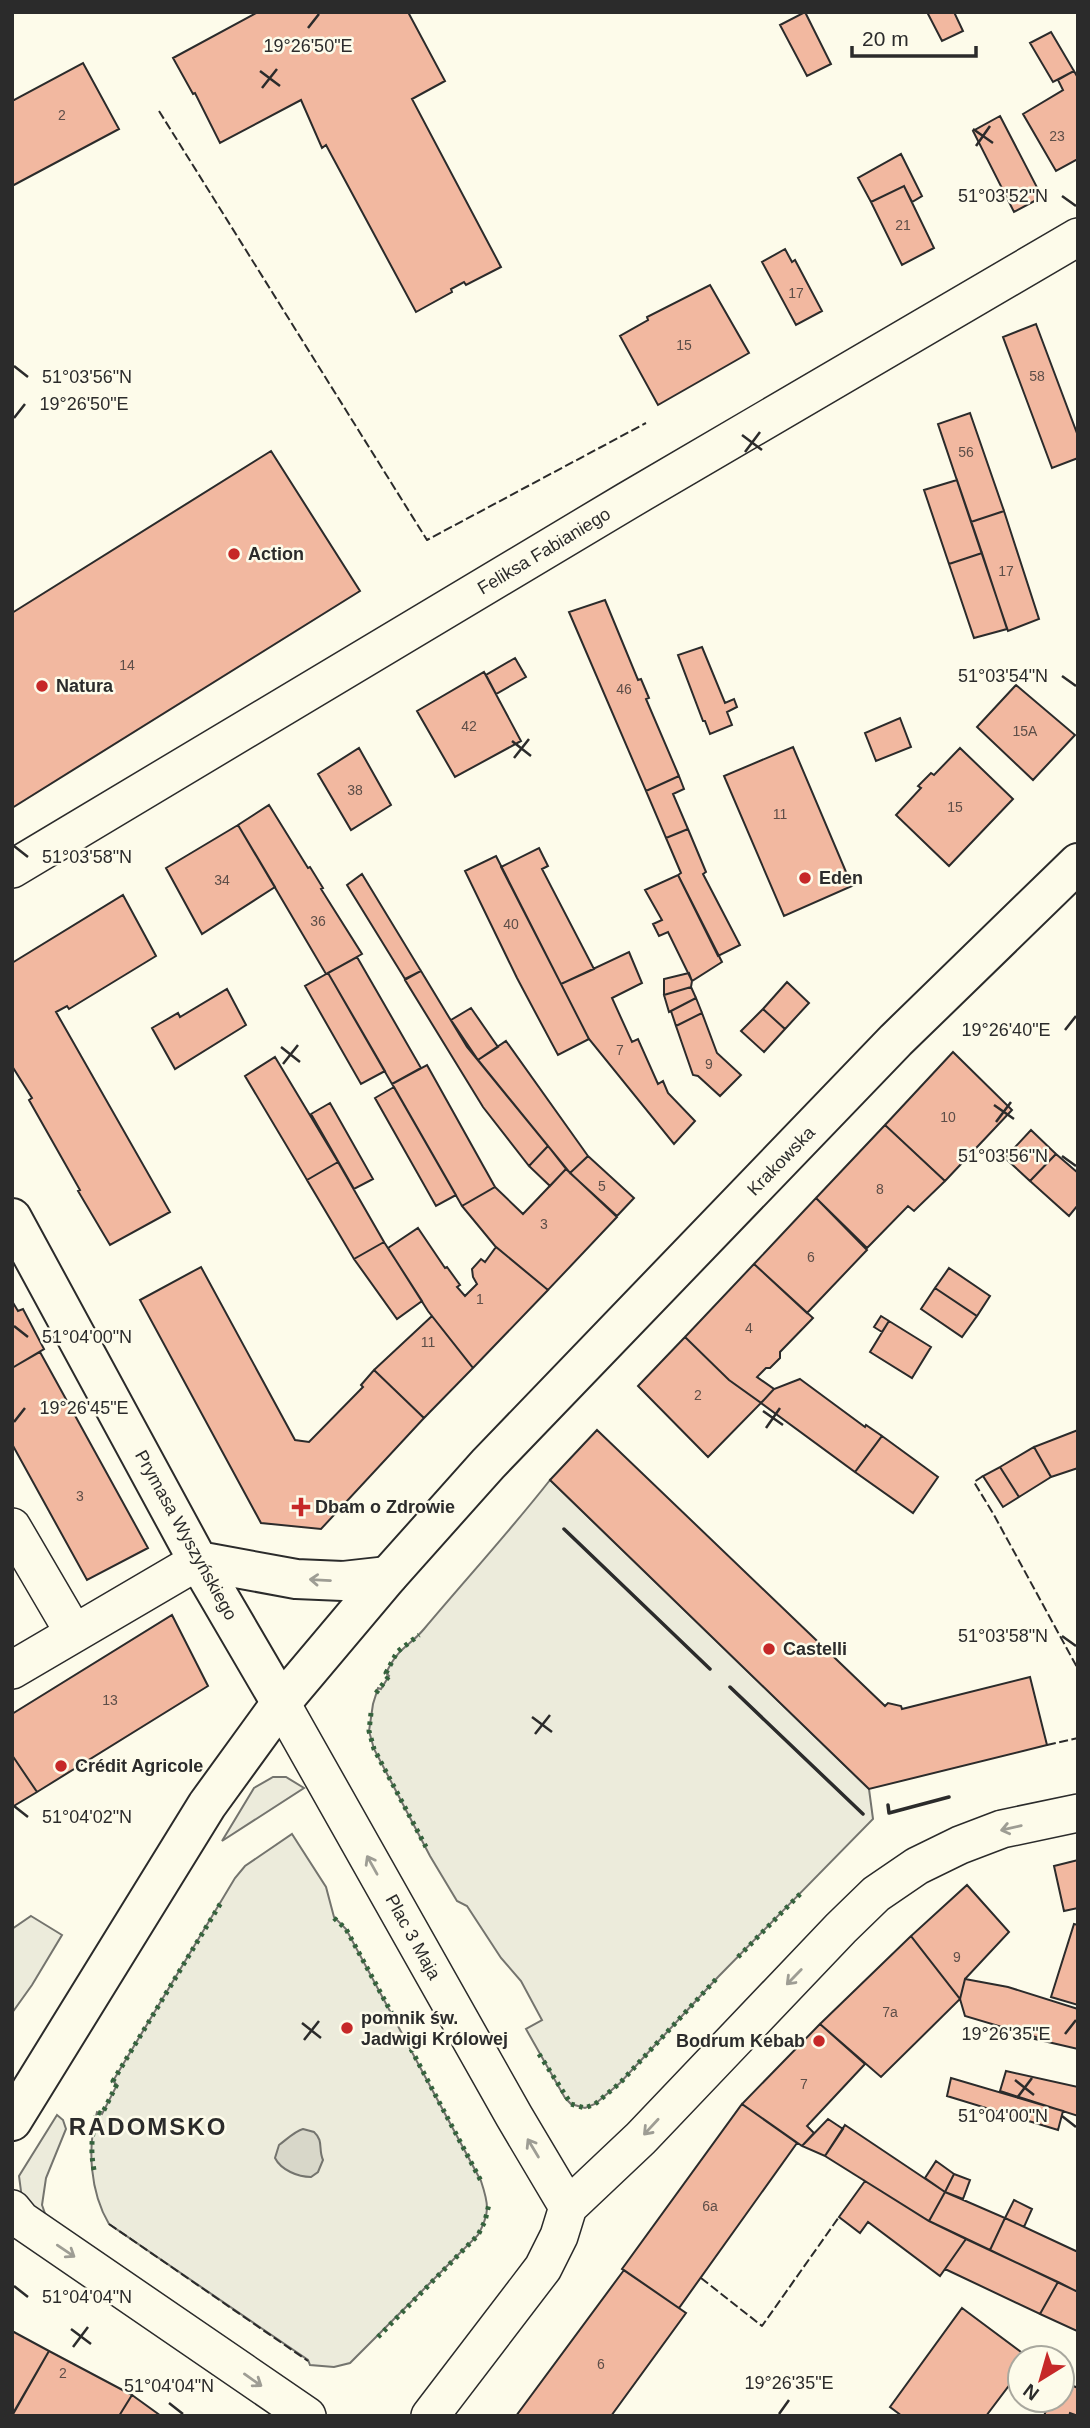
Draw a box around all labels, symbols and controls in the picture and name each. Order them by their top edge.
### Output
scale bar [852,14,976,58]
text: 20 m [862,27,909,50]
text: 19°26'50"E [263,36,353,56]
house number: 2 [58,107,66,123]
house number: 23 [1049,128,1065,144]
text: 51°03'52"N [958,186,1048,206]
house number: 21 [895,217,911,233]
house number: 17 [788,285,804,301]
house number: 15 [676,337,692,353]
text: 51°03'56"N [42,367,132,387]
house number: 58 [1029,368,1045,384]
text: 19°26'50"E [39,394,129,414]
house number: 56 [958,444,974,460]
street label: Feliksa Fabianiego [474,504,614,598]
place label: Action [248,544,304,564]
marker: Action [226,546,242,562]
house number: 17 [998,563,1014,579]
house number: 14 [119,657,135,673]
text: 51°03'54"N [958,666,1048,686]
place label: Natura [56,676,114,696]
marker: Natura [34,678,50,694]
house number: 46 [616,681,632,697]
house number: 42 [461,718,477,734]
house number: 15A [1013,723,1038,739]
house number: 38 [347,782,363,798]
house number: 15 [947,799,963,815]
house number: 11 [773,806,787,822]
text: 51°03'58"N [42,847,132,867]
place label: Eden [819,868,863,888]
marker: Eden [797,870,813,886]
house number: 34 [214,872,230,888]
house number: 36 [310,913,326,929]
house number: 40 [503,916,519,932]
text: 19°26'40"E [961,1020,1051,1040]
house number: 7 [616,1042,624,1058]
house number: 9 [705,1056,713,1072]
house number: 10 [940,1109,956,1125]
street label: Krakowska [743,1122,819,1200]
text: 51°03'56"N [958,1146,1048,1166]
house number: 5 [598,1178,606,1194]
house number: 8 [876,1181,884,1197]
house number: 3 [540,1216,548,1232]
house number: 6 [807,1249,815,1265]
house number: 1 [476,1291,484,1307]
house number: 4 [745,1320,753,1336]
text: 51°04'00"N [42,1327,132,1347]
house number: 11 [421,1334,435,1350]
house number: 2 [694,1387,702,1403]
text: 19°26'45"E [39,1398,129,1418]
street label: Prymasa Wyszyńskiego [131,1447,241,1623]
house number: 3 [76,1488,84,1504]
place label: Dbam o Zdrowie [315,1497,455,1517]
marker: Dbam o Zdrowie [293,1499,309,1515]
one-way arrow [309,1574,332,1587]
text: 51°03'58"N [958,1626,1048,1646]
place label: Castelli [783,1639,847,1659]
marker: Castelli [761,1641,777,1657]
house number: 13 [102,1692,118,1708]
place label: Crédit Agricole [75,1756,203,1776]
marker: Crédit Agricole [53,1758,69,1774]
text: 51°04'02"N [42,1807,132,1827]
one-way arrow [1000,1822,1023,1835]
one-way arrow [365,1856,379,1876]
street label: Plac 3 Maja [381,1891,445,1984]
house number: 9 [953,1949,961,1965]
one-way arrow [785,1968,802,1985]
house number: 7a [882,2004,898,2020]
place label: pomnik św. Jadwigi Królowej [361,2008,508,2049]
marker: pomnik św. Jadwigi Królowej [339,2020,355,2036]
text: 19°26'35"E [961,2024,1051,2044]
place label: Bodrum Kebab [676,2031,805,2051]
marker: Bodrum Kebab [811,2033,827,2049]
house number: 7 [800,2076,808,2092]
text: 51°04'00"N [958,2106,1048,2126]
district label: RADOMSKO [69,2113,227,2140]
one-way arrow [642,2118,659,2135]
one-way arrow [526,2139,540,2159]
house number: 6a [702,2198,718,2214]
one-way arrow [56,2244,75,2258]
text: 51°04'04"N [42,2287,132,2307]
north arrow [1006,2344,1076,2414]
house number: 6 [597,2356,605,2372]
house number: 2 [59,2365,67,2381]
one-way arrow [243,2373,262,2387]
text: 19°26'35"E [744,2373,834,2393]
text: 51°04'04"N [124,2376,214,2396]
text: N [1019,2380,1043,2405]

